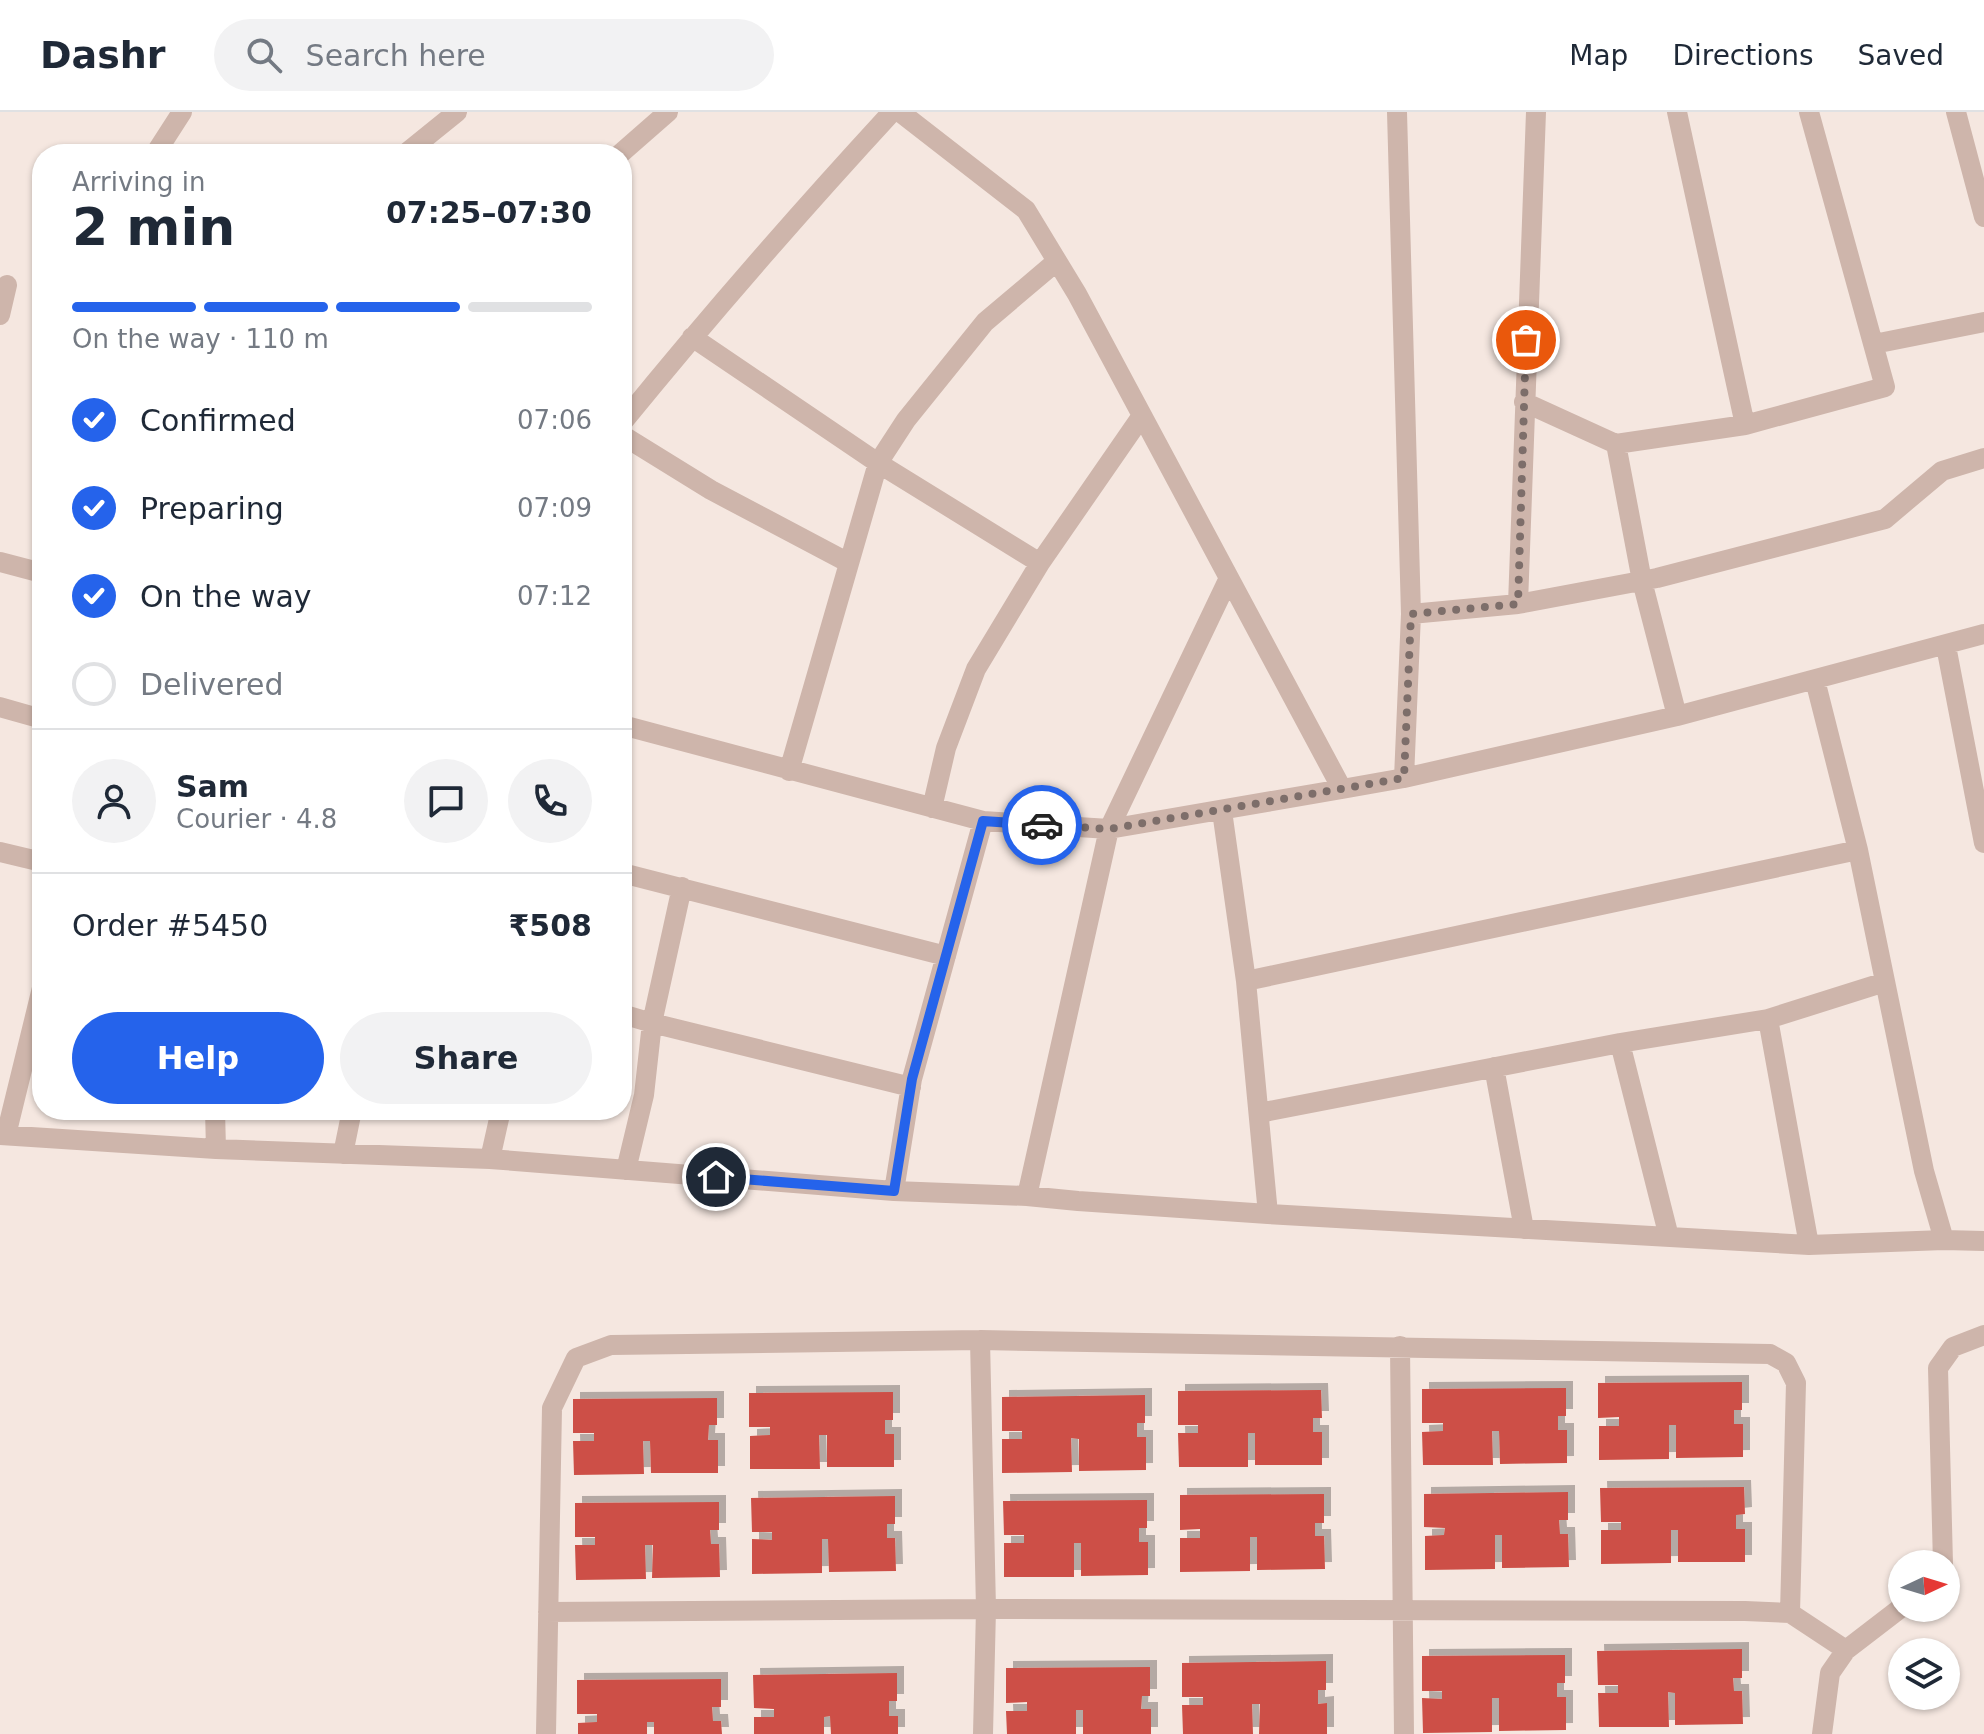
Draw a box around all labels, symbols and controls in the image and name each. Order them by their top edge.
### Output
search box [214,19,774,91]
text: Dashr [40,33,166,77]
icon: search [242,33,286,77]
text: Search here [306,38,486,73]
text: Map [1569,39,1628,72]
text: Directions [1672,39,1813,72]
text: Saved [1857,39,1944,72]
text: Arriving in [72,167,206,197]
text: 07:25–07:30 [386,195,592,230]
text: 2 min [72,197,235,257]
pin [1492,306,1560,374]
icon: bag [1504,318,1548,362]
text: On the way · 110 m [72,324,329,354]
icon: check [72,398,116,442]
text: Confirmed [140,403,296,438]
text: 07:06 [517,405,592,435]
icon: check [72,486,116,530]
text: Preparing [140,491,284,526]
text: 07:09 [517,493,592,523]
icon: check [72,574,116,618]
text: On the way [140,579,312,614]
text: 07:12 [517,581,592,611]
text: Delivered [140,667,284,702]
button: person [72,759,156,843]
button: chat [404,759,488,843]
button: phone [508,759,592,843]
text: Sam [176,769,249,804]
courier [1002,785,1082,865]
icon: car [1020,803,1064,847]
text: Courier · 4.8 [176,804,337,834]
text: Order #5450 [72,908,268,943]
text: ₹508 [509,908,592,943]
button: Help [72,1012,324,1104]
button: Share [340,1012,592,1104]
pin [682,1143,750,1211]
icon: home [694,1155,738,1199]
north arrow [1888,1550,1960,1622]
map controls [1888,1550,1960,1710]
button: layers [1888,1638,1960,1710]

